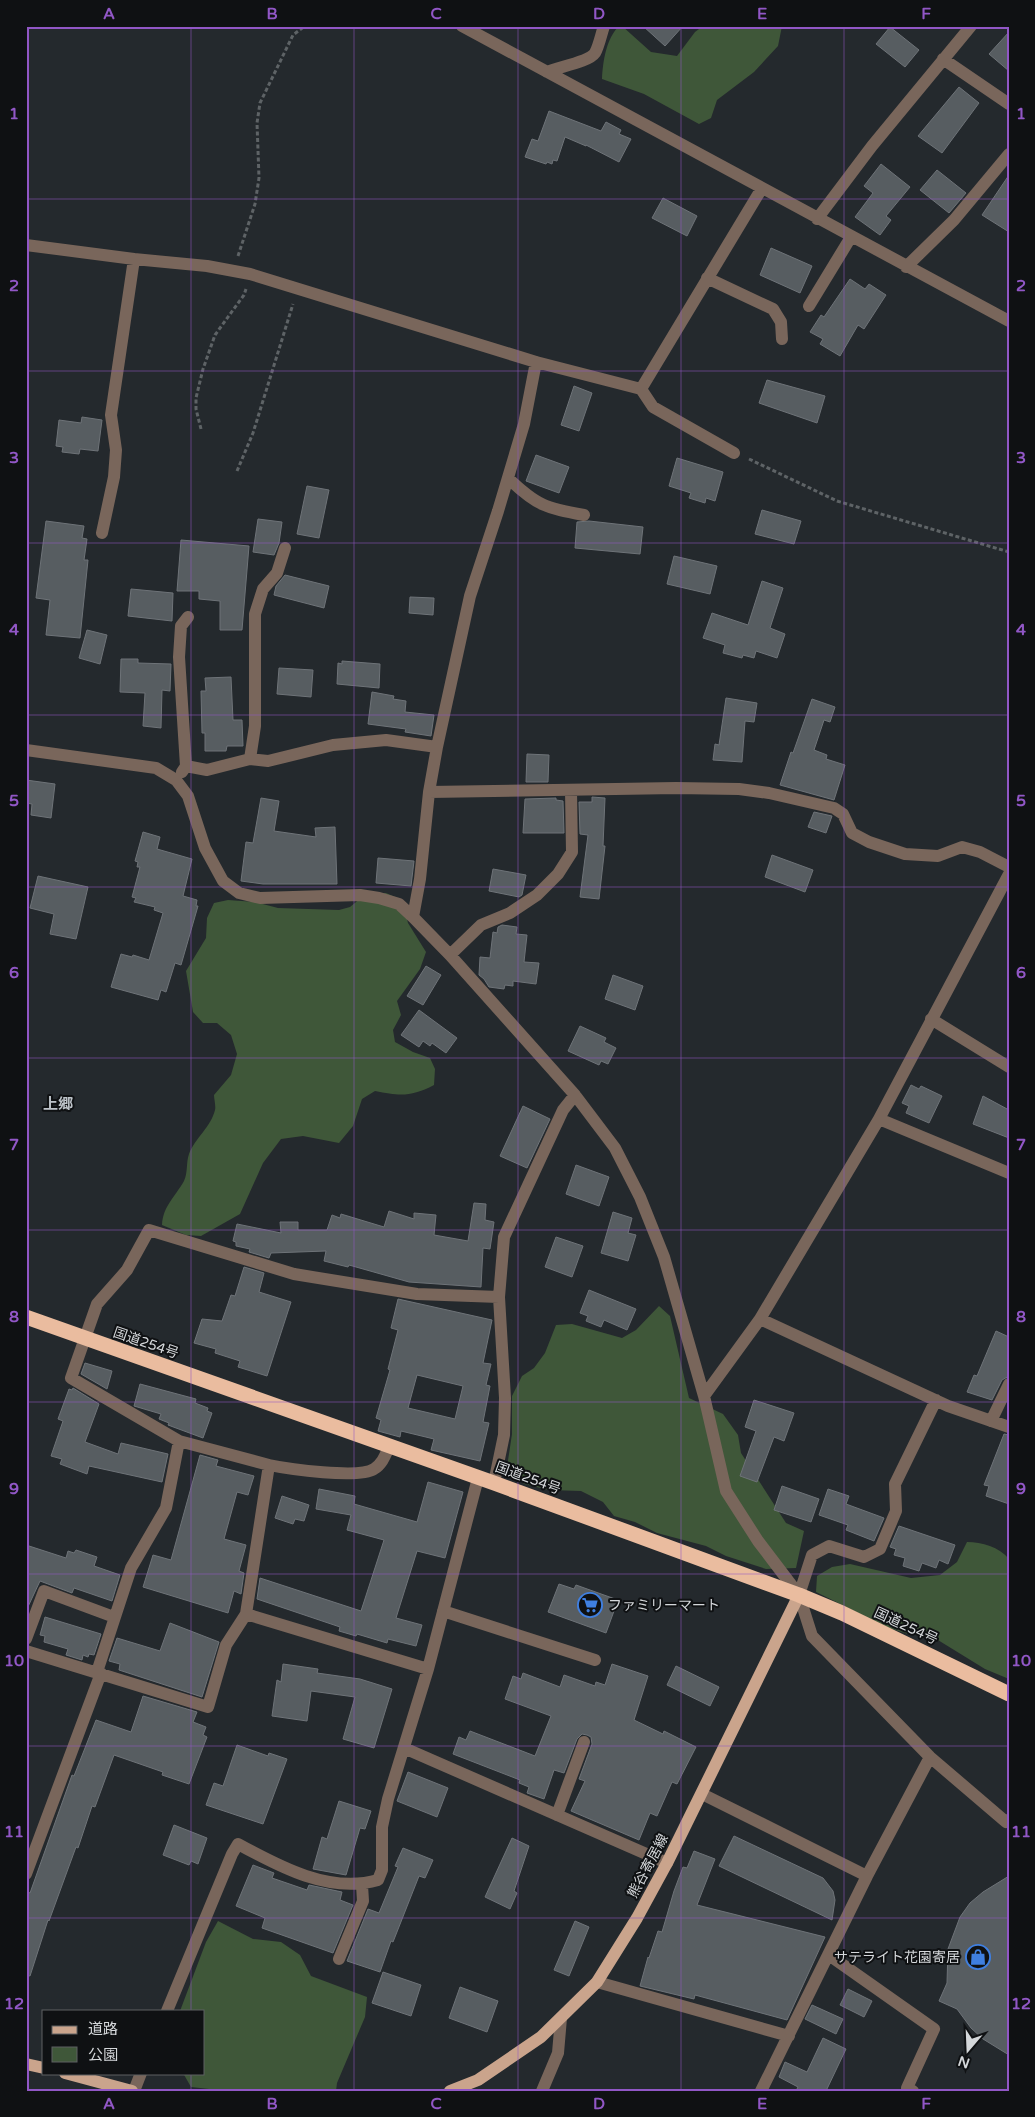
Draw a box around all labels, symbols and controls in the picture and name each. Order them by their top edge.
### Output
text: A [103,4,115,24]
text: B [266,4,278,24]
text: C [430,4,442,24]
text: D [593,4,605,24]
text: E [757,4,767,24]
text: F [921,4,931,24]
text: 1 [9,104,19,124]
text: 1 [1016,104,1026,124]
text: 2 [9,276,19,296]
text: 2 [1016,276,1026,296]
text: 3 [9,448,19,468]
text: 3 [1016,448,1026,468]
text: 4 [9,620,19,640]
text: 4 [1016,620,1026,640]
text: 5 [9,791,19,811]
text: 5 [1016,791,1026,811]
text: 6 [9,963,19,983]
text: 6 [1016,963,1026,983]
district label: 上郷 [43,1095,73,1113]
text: 7 [9,1135,19,1155]
text: 7 [1016,1135,1026,1155]
text: 8 [9,1307,19,1327]
text: 8 [1016,1307,1026,1327]
street label: 国道254号 [111,1324,181,1362]
street label: 国道254号 [493,1458,563,1498]
text: 9 [9,1479,19,1499]
text: 9 [1016,1479,1026,1499]
supermarket icon: ファミリーマート [577,1592,603,1618]
place label: ファミリーマート [608,1597,720,1614]
street label: 国道254号 [871,1604,941,1648]
text: 10 [4,1651,24,1671]
text: 10 [1011,1651,1031,1671]
text: 11 [4,1822,24,1842]
text: 11 [1011,1822,1031,1842]
street label: 熊谷寄居線 [624,1831,672,1901]
shop icon: サテライト花園寄居 [965,1944,991,1970]
place label: サテライト花園寄居 [834,1949,960,1966]
text: 12 [4,1994,24,2014]
text: 12 [1011,1994,1031,2014]
legend [42,2010,205,2074]
text: 道路 [88,2020,118,2038]
north arrow [942,2024,992,2074]
text: 公園 [88,2046,118,2064]
text: N [956,2052,972,2072]
text: A [103,2094,115,2114]
text: B [266,2094,278,2114]
text: C [430,2094,442,2114]
text: D [593,2094,605,2114]
text: E [757,2094,767,2114]
text: F [921,2094,931,2114]

